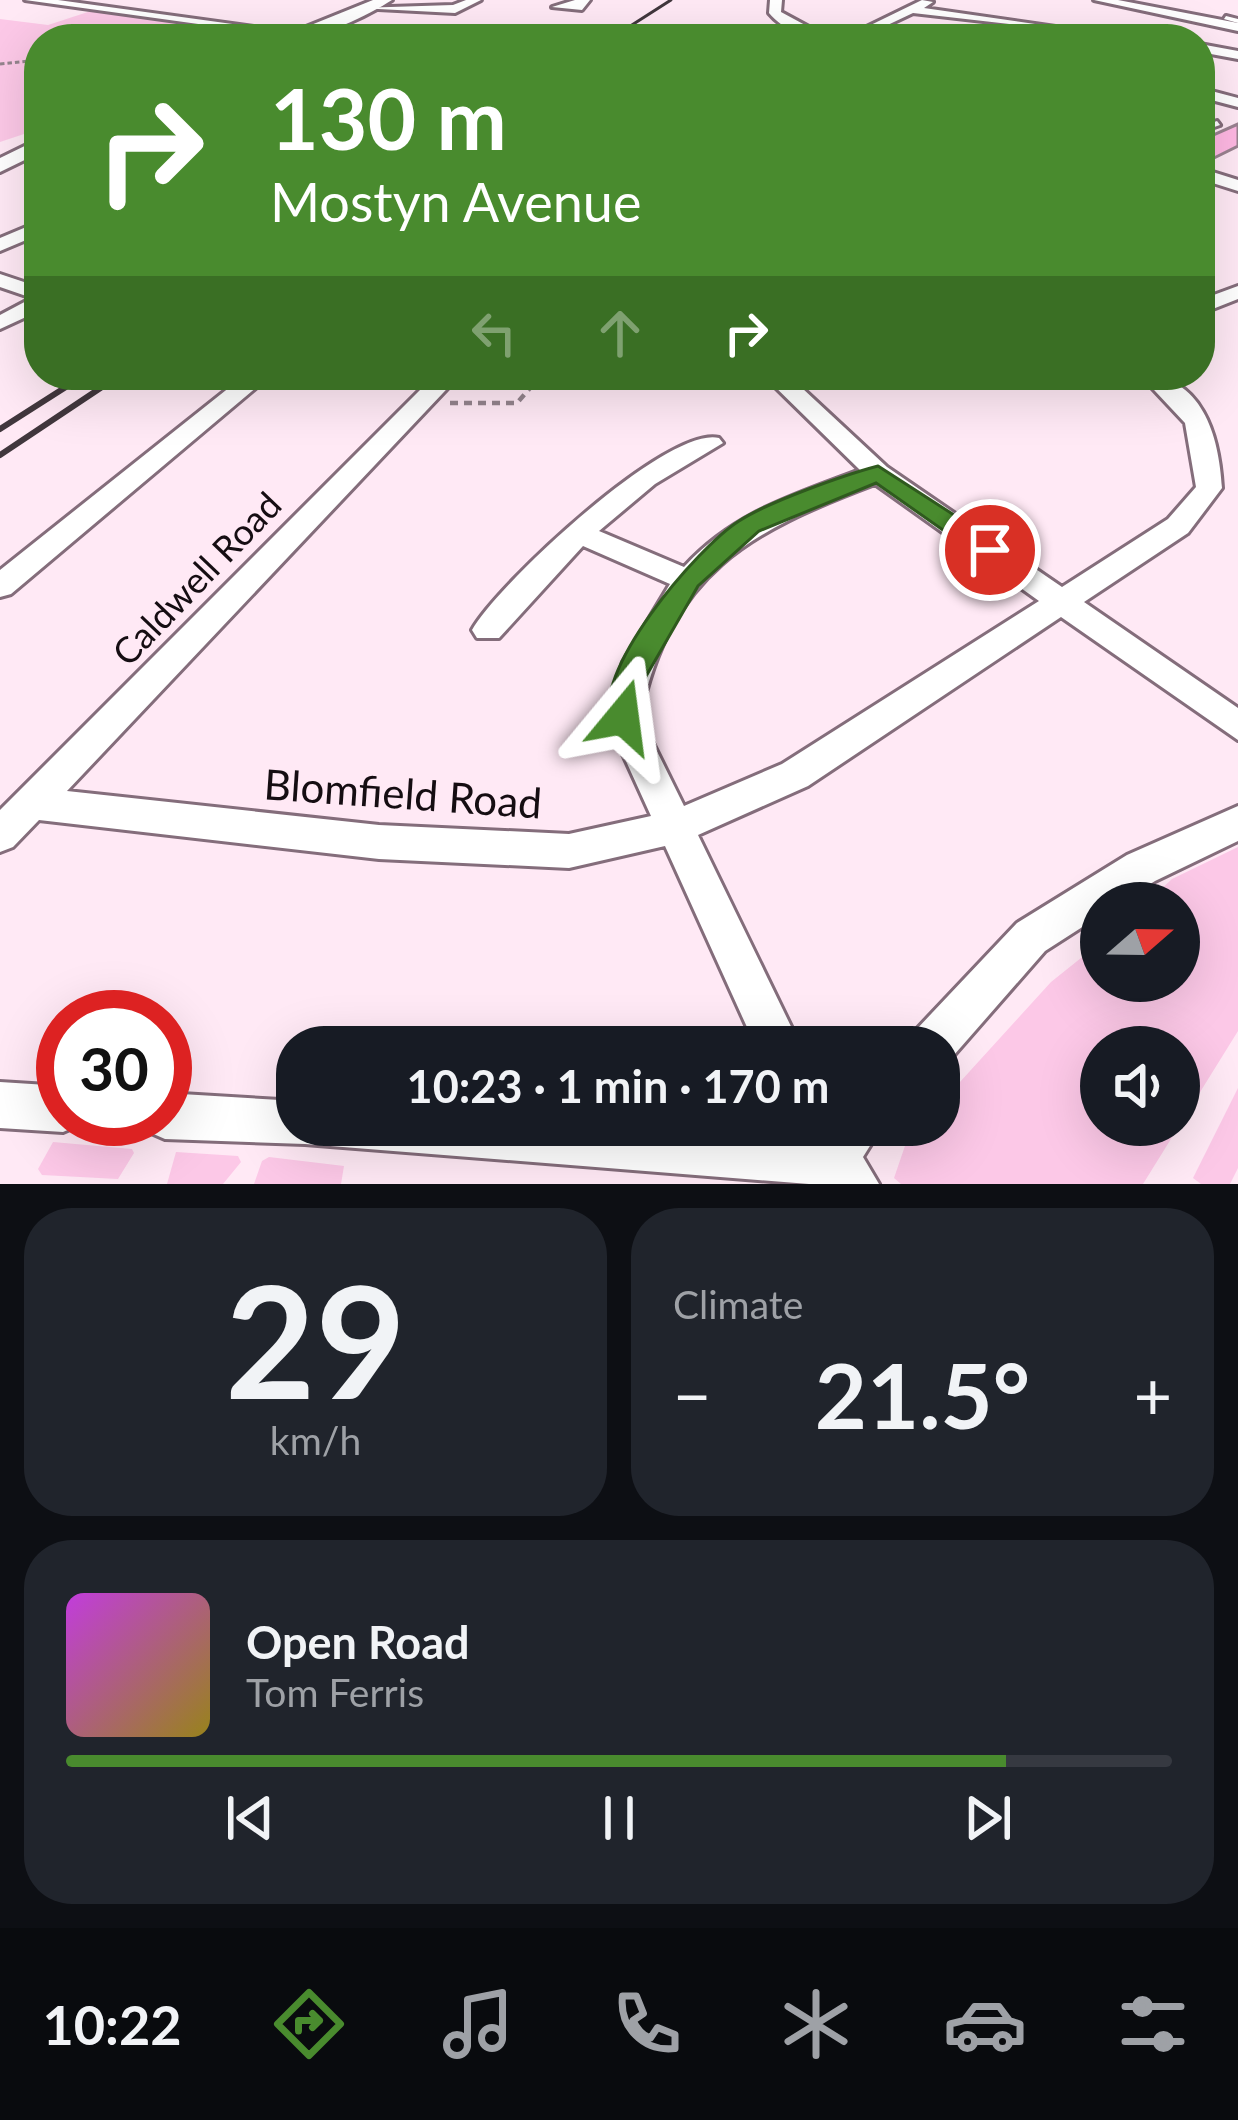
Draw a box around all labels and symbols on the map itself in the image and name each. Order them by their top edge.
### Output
street label: Caldwell Road [102,482,290,674]
pin [939,499,1041,601]
position arrow [560,654,686,780]
street label: Blomfield Road [262,758,544,828]
north arrow [1080,882,1200,1002]
speed limit sign: 30 [36,990,192,1146]

